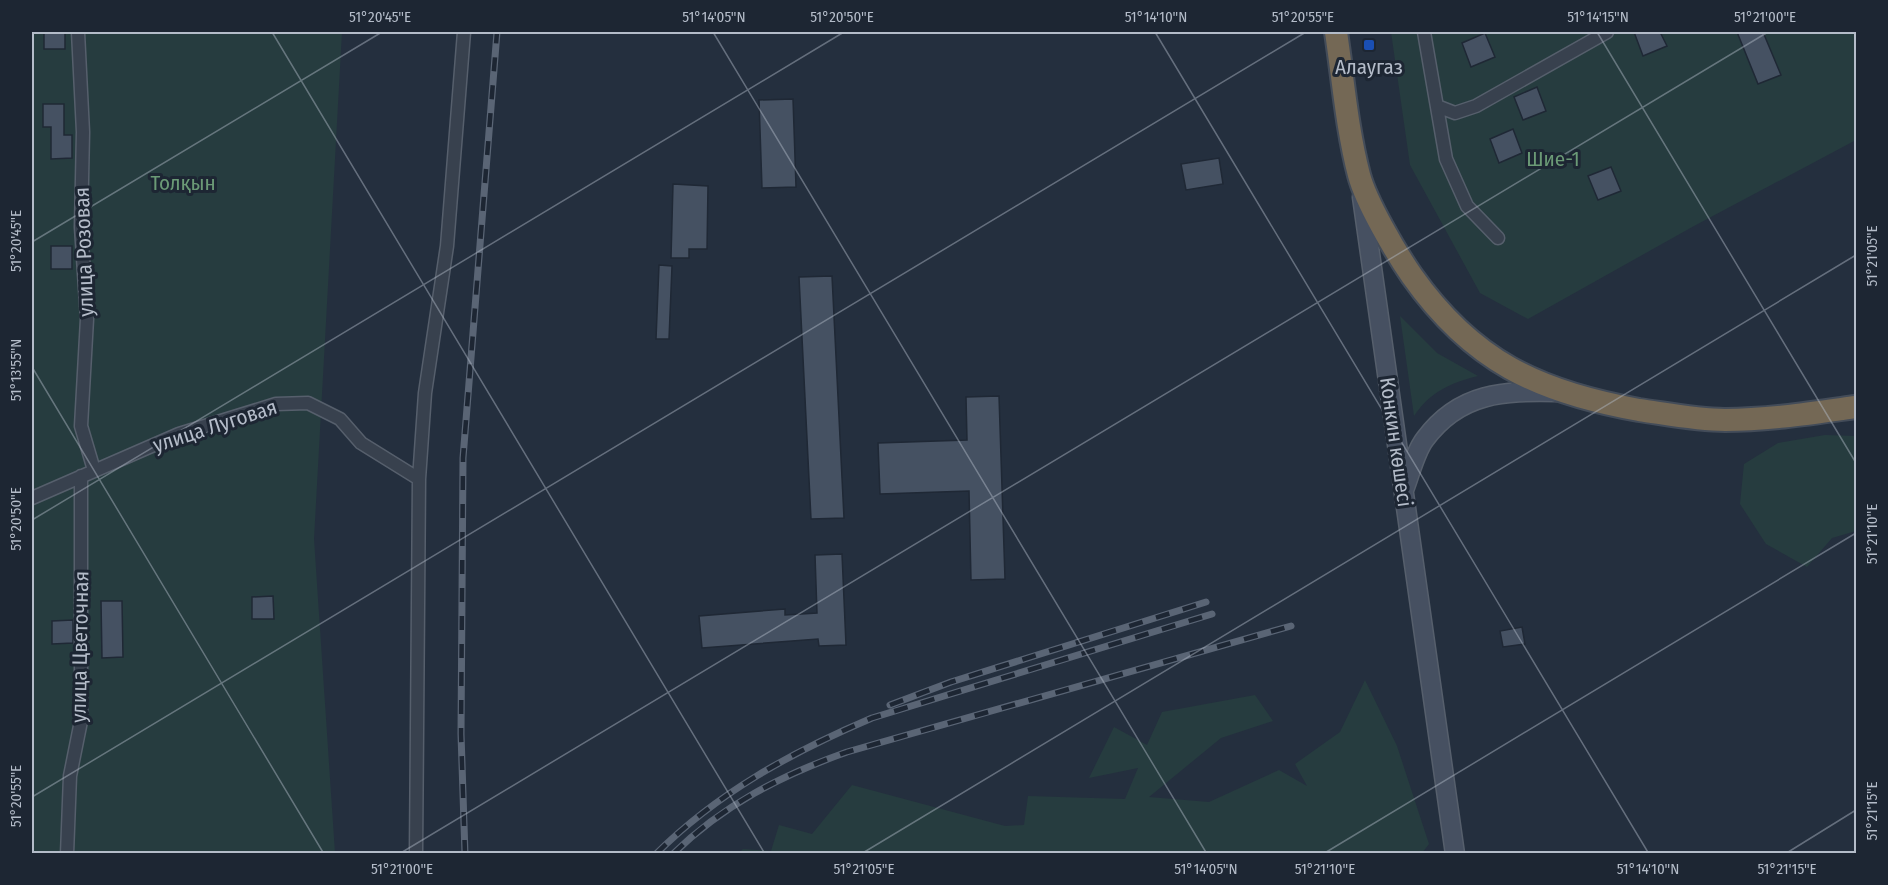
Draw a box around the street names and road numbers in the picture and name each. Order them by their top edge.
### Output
street label: улица Розовая [69,187,99,317]
street label: Конкин көшесі [1374,375,1418,509]
street label: улица Луговая [150,394,280,458]
street label: улица Цветочная [66,571,94,723]

